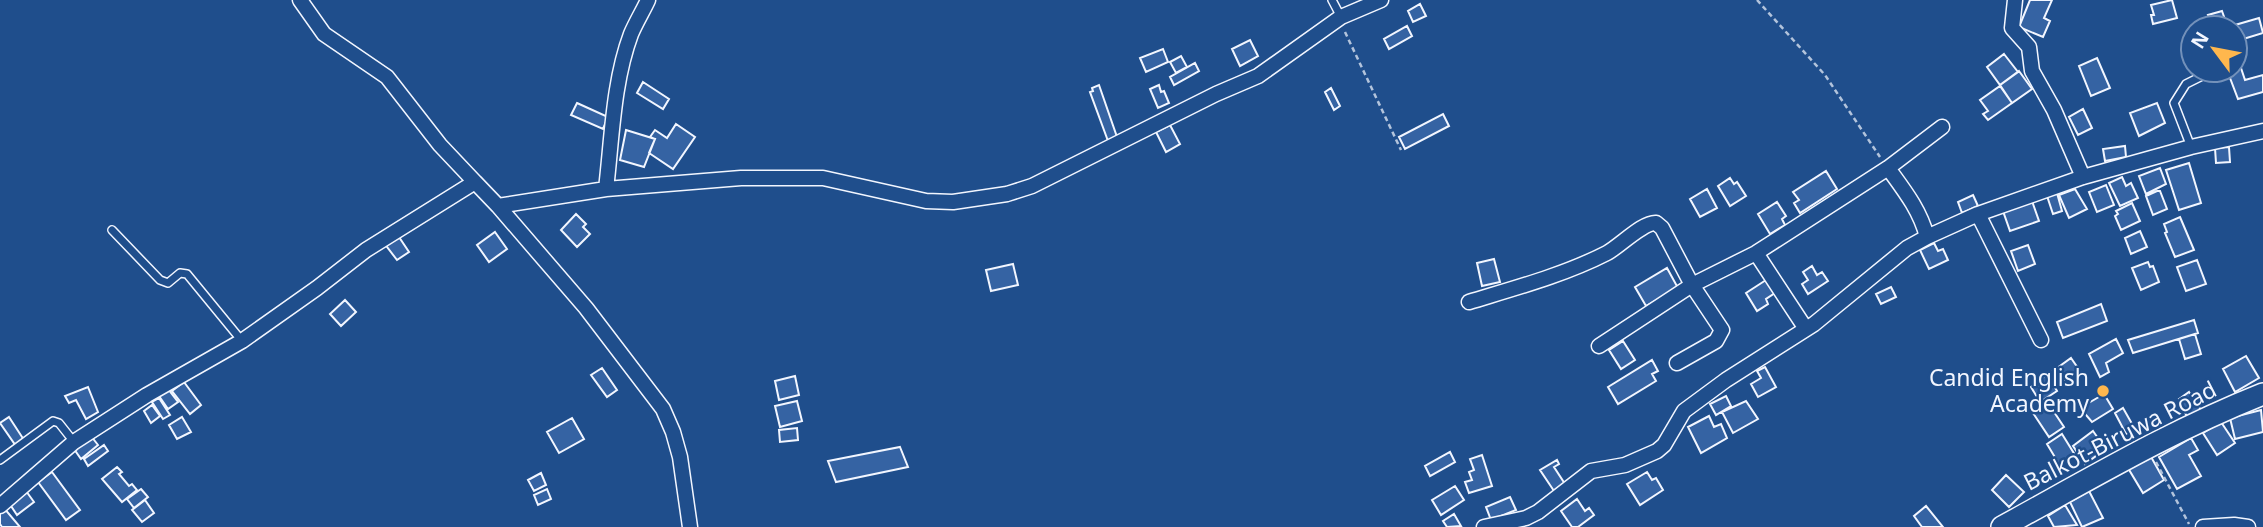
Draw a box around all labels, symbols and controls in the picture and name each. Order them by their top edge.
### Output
north arrow [2179,14,2249,84]
text: N [2184,27,2215,53]
place label: Candid English Academy [1929,361,2089,419]
street label: Balkot-Biruwa Road [2018,373,2221,498]
marker: Candid English Academy [2095,383,2111,399]

